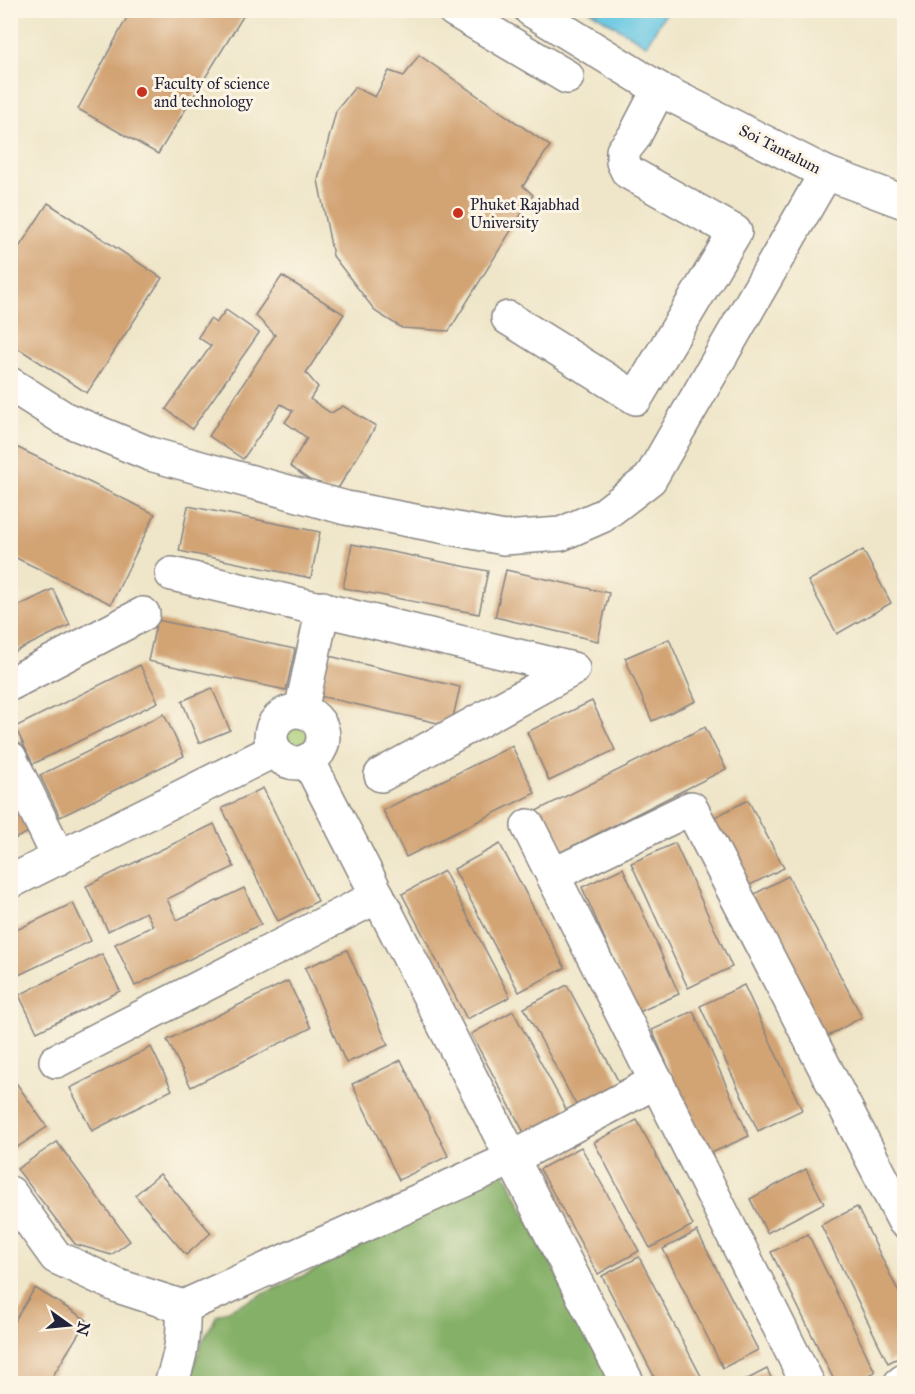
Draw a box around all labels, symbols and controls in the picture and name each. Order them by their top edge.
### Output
place label: Faculty of science and technology [154,74,270,112]
marker: Faculty of science and technology [135,85,149,99]
street label: Soi Tantalum [736,120,825,178]
place label: Phuket Rajabhad University [470,195,580,232]
marker: Phuket Rajabhad University [451,206,465,220]
north arrow [39,1295,99,1355]
text: N [72,1320,94,1338]

